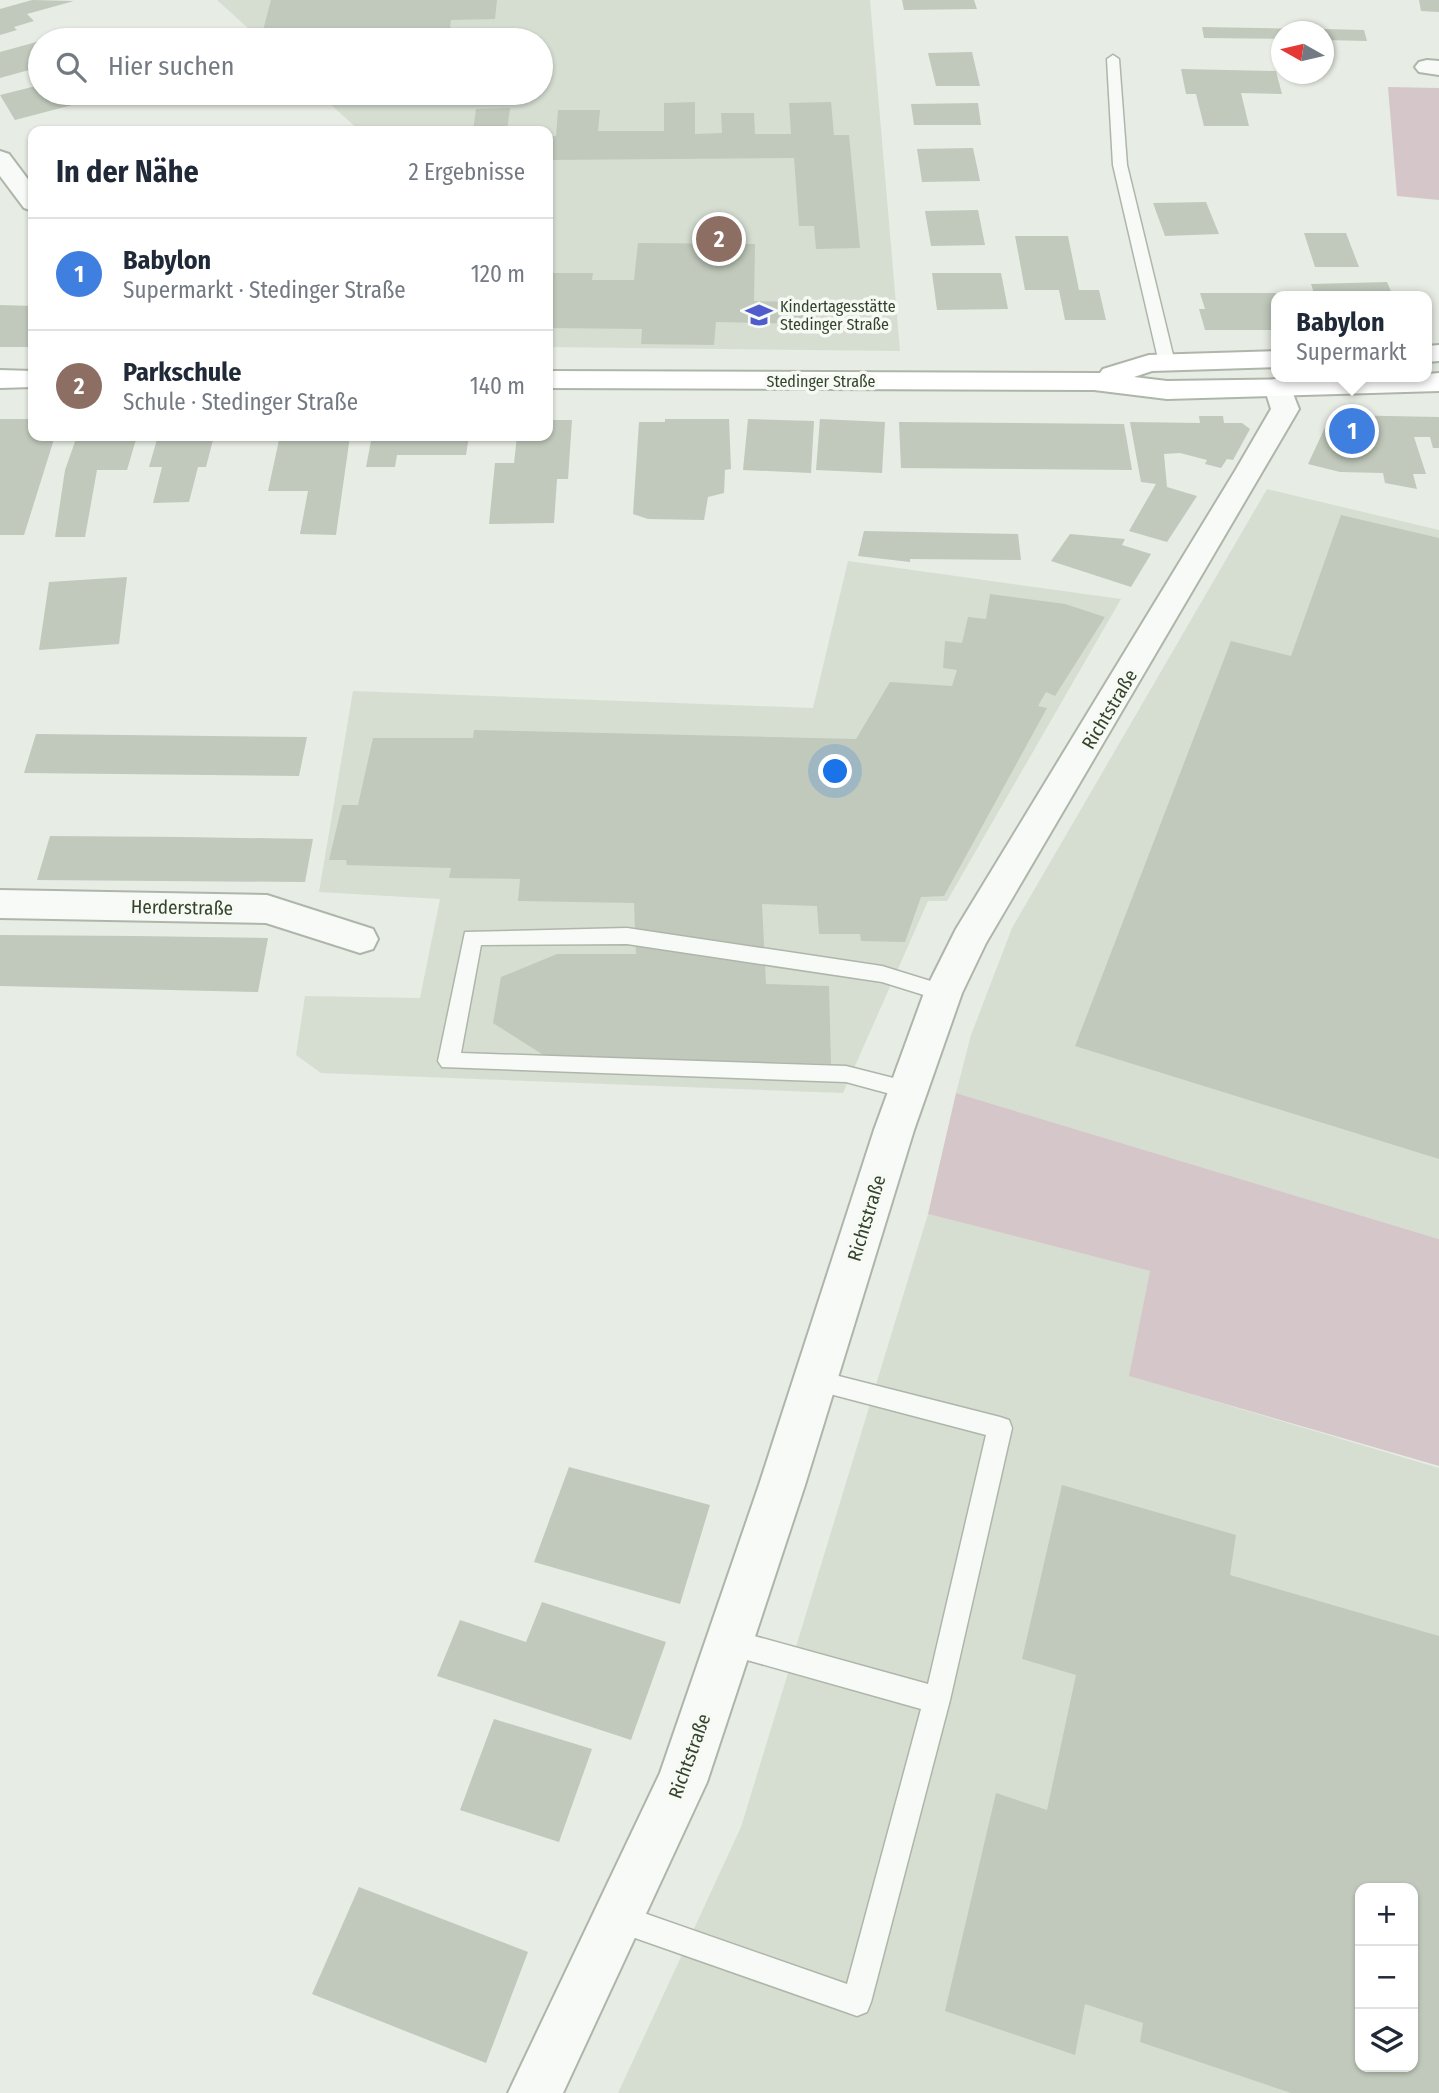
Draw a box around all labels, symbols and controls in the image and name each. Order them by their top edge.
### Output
north arrow [1271,21,1334,84]
search box [28,28,553,105]
icon: search [52,48,90,86]
text: Hier suchen [108,51,234,82]
text: In der Nähe [56,154,199,190]
text: 2 Ergebnisse [408,158,525,186]
pin: 2 [696,213,742,265]
text: Babylon [123,245,211,276]
text: 1 [74,260,84,288]
text: 120 m [471,260,525,288]
text: Supermarkt · Stedinger Straße [123,276,406,304]
popup [1271,291,1432,382]
place label: Kindertagesstätte Stedinger Straße [780,297,896,334]
school or university icon: Kindertagesstätte Stedinger Straße [744,300,774,330]
text: Babylon [1296,307,1385,338]
text: Supermarkt [1296,338,1407,366]
text: Parkschule [123,357,241,388]
text: 2 [74,372,84,400]
text: 140 m [470,372,525,400]
street label: Stedinger Straße [767,372,876,391]
text: Schule · Stedinger Straße [123,388,358,416]
pin: 1 [1329,405,1375,457]
street label: Richtstraße [1077,665,1142,753]
your location [818,754,852,788]
street label: Herderstraße [131,895,233,920]
street label: Richtstraße [843,1172,890,1264]
street label: Richtstraße [663,1711,715,1802]
map controls [1355,1883,1418,2072]
button: + [1355,1883,1418,1946]
button: − [1355,1946,1418,2009]
button: layers [1355,2009,1418,2072]

